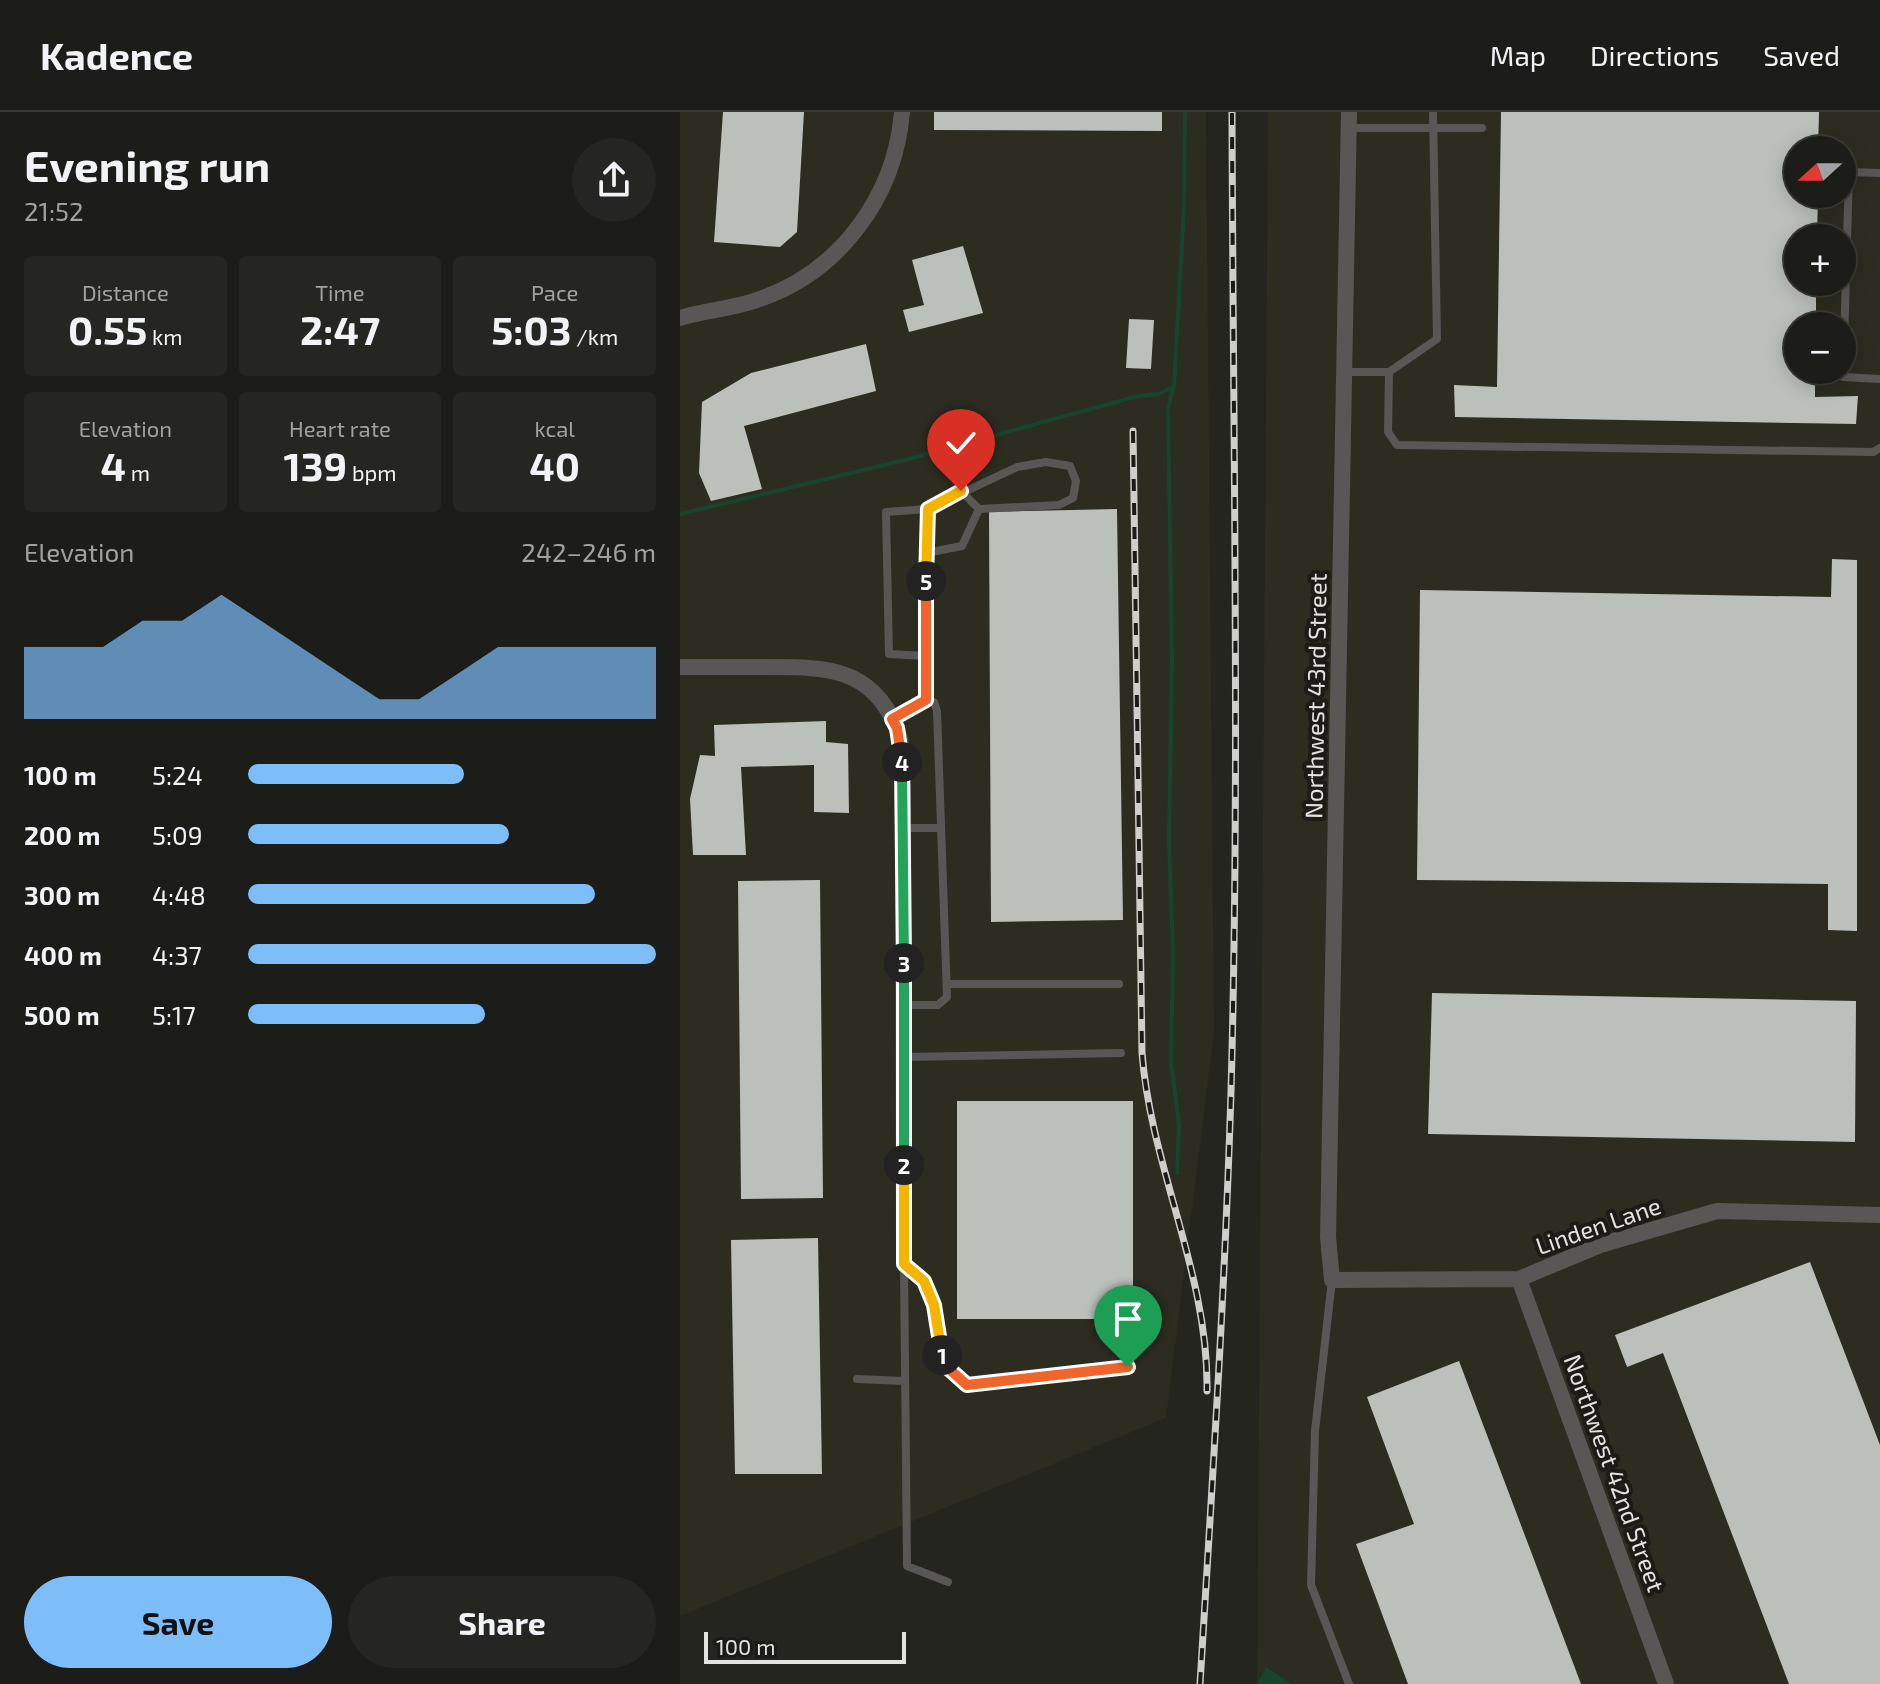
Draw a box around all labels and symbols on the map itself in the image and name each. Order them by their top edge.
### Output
north arrow [1784,136,1856,208]
pin [927,409,995,491]
pin: 5 [906,561,946,601]
street label: Northwest 43rd Street [1298,573,1332,819]
pin: 4 [882,742,922,782]
pin: 3 [884,943,924,983]
pin: 2 [884,1145,924,1185]
street label: Linden Lane [1532,1190,1664,1260]
pin [1094,1285,1162,1367]
pin: 1 [922,1335,962,1375]
street label: Northwest 42nd Street [1559,1350,1671,1596]
scale bar [704,1628,906,1664]

